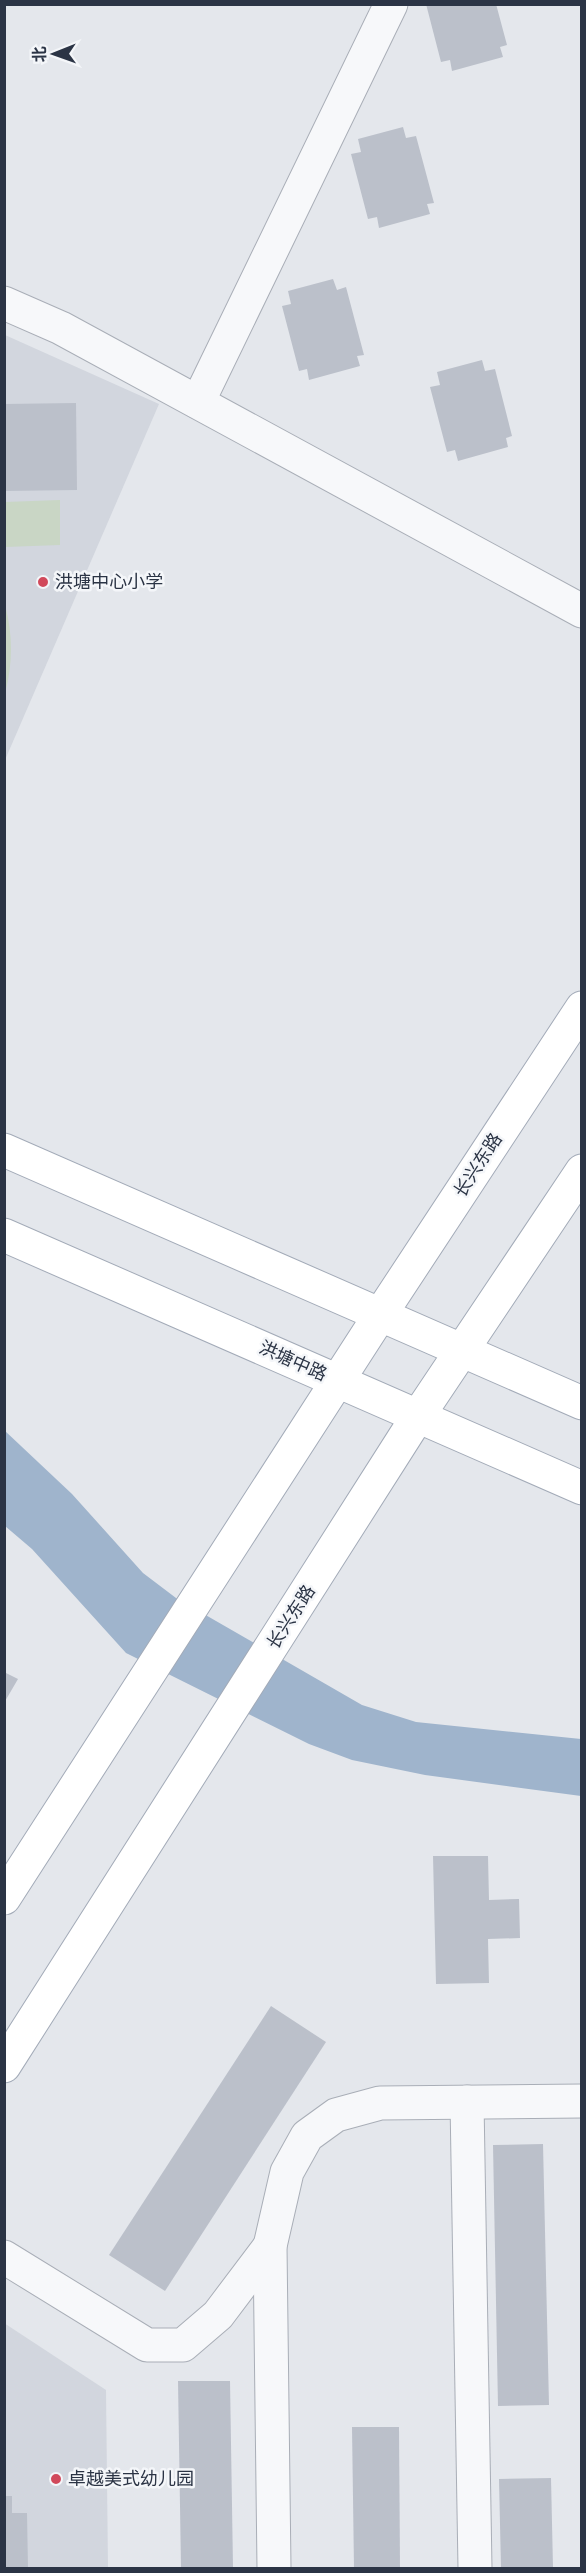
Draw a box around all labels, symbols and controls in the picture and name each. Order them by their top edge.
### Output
north arrow [24,24,84,84]
text: 北 [29,46,49,62]
place label: 洪塘中心小学 [55,570,163,593]
marker: 洪塘中心小学 [36,575,50,589]
street label: 长兴东路 [448,1128,507,1201]
street label: 洪塘中路 [256,1335,331,1386]
street label: 长兴东路 [261,1580,320,1653]
place label: 卓越美式幼儿园 [68,2467,194,2490]
marker: 卓越美式幼儿园 [49,2472,63,2486]

